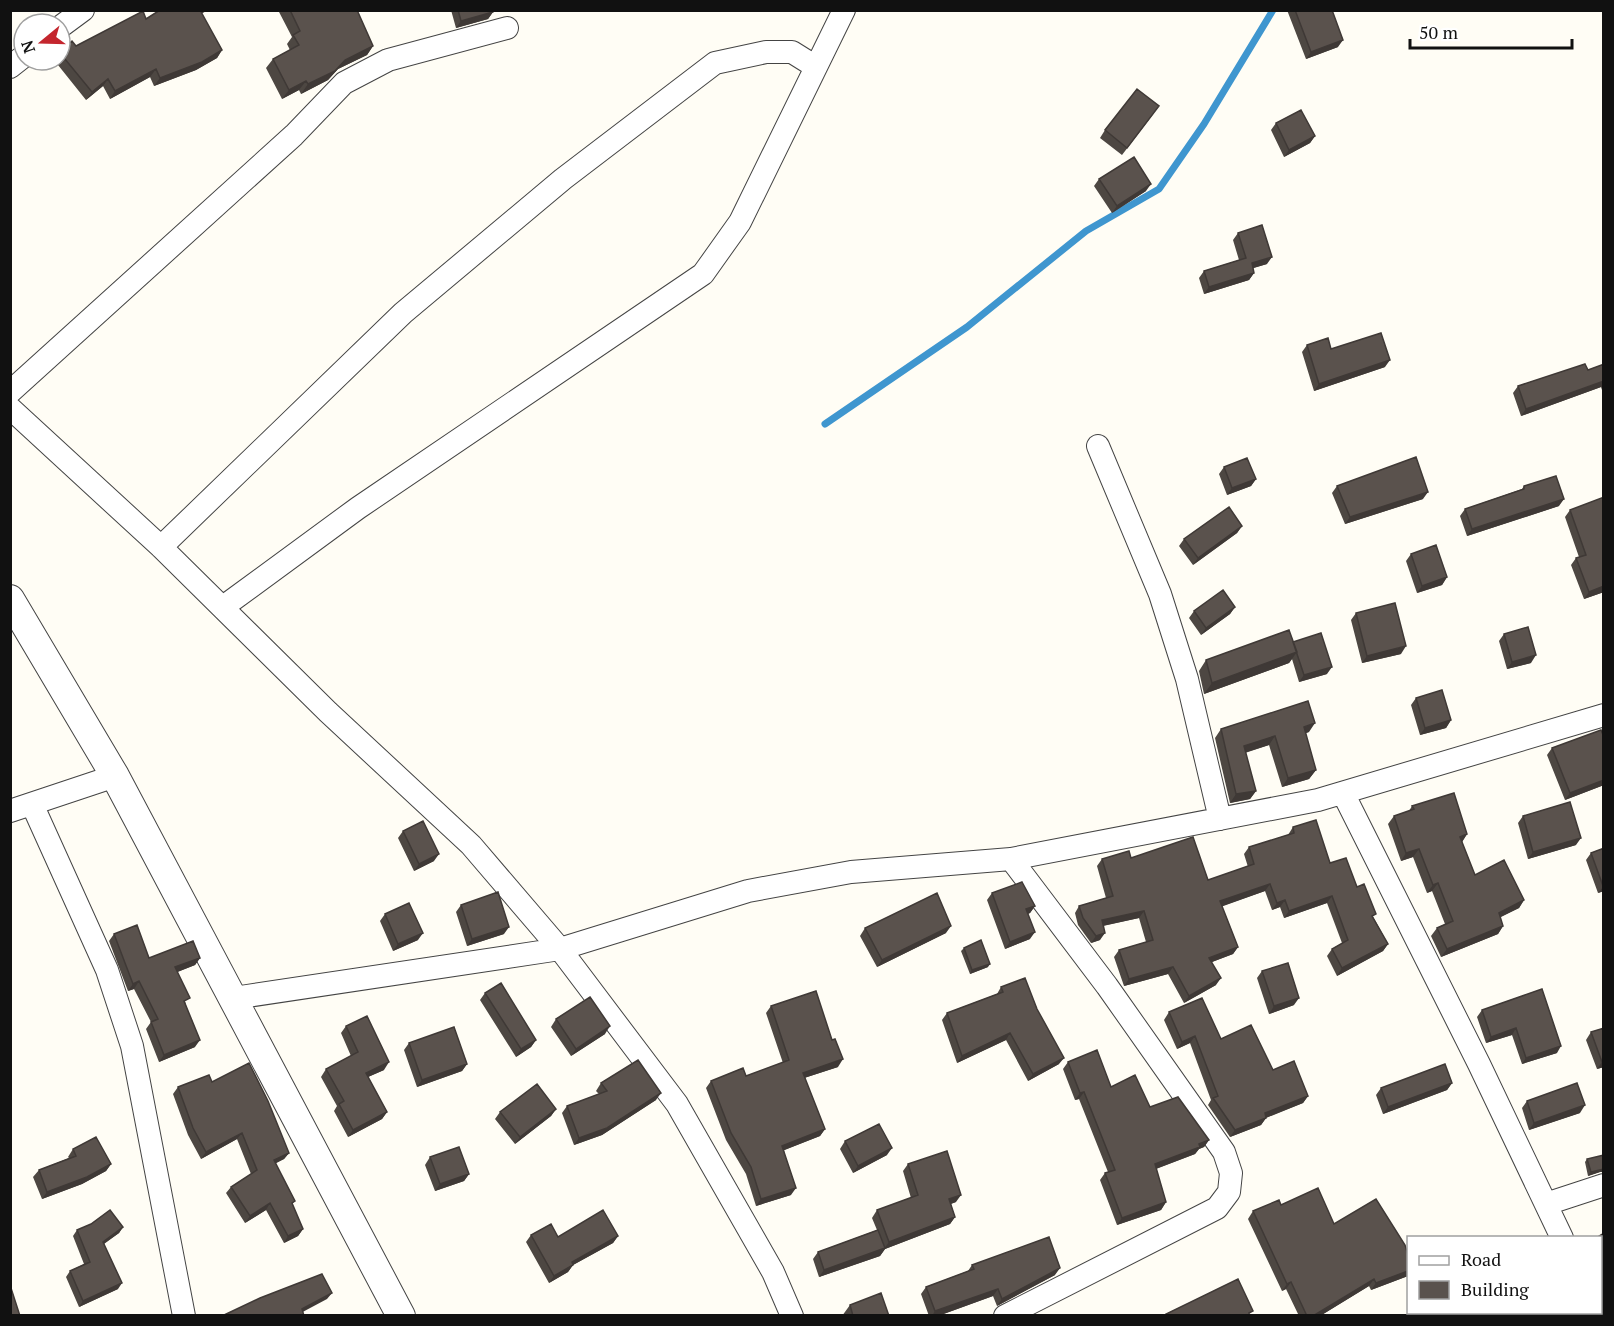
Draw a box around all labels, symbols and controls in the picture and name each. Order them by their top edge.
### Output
north arrow [12,12,72,72]
scale bar [1410,12,1572,50]
text: 50 m [1419,20,1459,44]
text: N [15,38,40,56]
legend [1407,1236,1602,1314]
text: Road [1461,1247,1501,1271]
text: Building [1461,1277,1529,1301]

